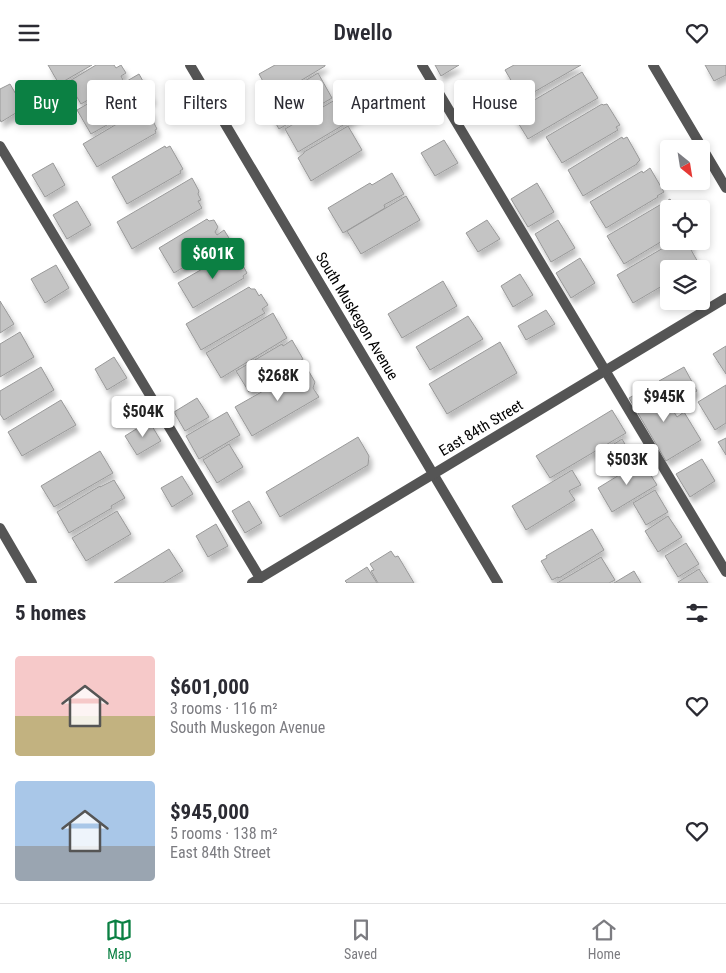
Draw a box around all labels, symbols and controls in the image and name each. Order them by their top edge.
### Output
icon: menu [15,19,43,47]
icon: heart [683,19,711,47]
text: Dwello [334,20,392,45]
chip: Buy [15,80,77,125]
chip: Rent [87,80,155,125]
chip: Filters [165,80,245,125]
chip: New [255,80,323,125]
chip: Apartment [333,80,444,125]
chip: House [454,80,535,125]
north arrow [660,140,710,190]
map controls [660,140,710,310]
button: locate [660,200,710,250]
pin: $601K [178,237,248,280]
text: $601K [192,244,234,263]
street label: South Muskegon Avenue [312,249,402,383]
button: layers [660,260,710,310]
pin: $268K [243,359,313,402]
text: $268K [257,366,299,385]
pin: $945K [629,381,699,423]
text: $945K [643,387,685,406]
pin: $504K [108,395,178,438]
street label: East 84th Street [436,396,526,460]
text: $504K [122,402,164,421]
pin: $503K [592,443,662,486]
text: $503K [606,450,648,469]
icon: filters [683,599,711,627]
text: 5 homes [15,601,86,625]
text: $601,000 [170,675,249,699]
icon: home [55,676,115,736]
icon: heart [683,692,711,720]
text: 3 rooms · 116 m² [170,699,278,718]
text: South Muskegon Avenue [170,718,325,737]
text: $945,000 [170,800,249,824]
icon: home [55,801,115,861]
icon: heart [683,817,711,845]
text: 5 rooms · 138 m² [170,824,278,843]
text: East 84th Street [170,843,271,862]
tab: Map [105,916,133,962]
tab: Saved [344,916,377,962]
tab: Home [588,916,621,962]

